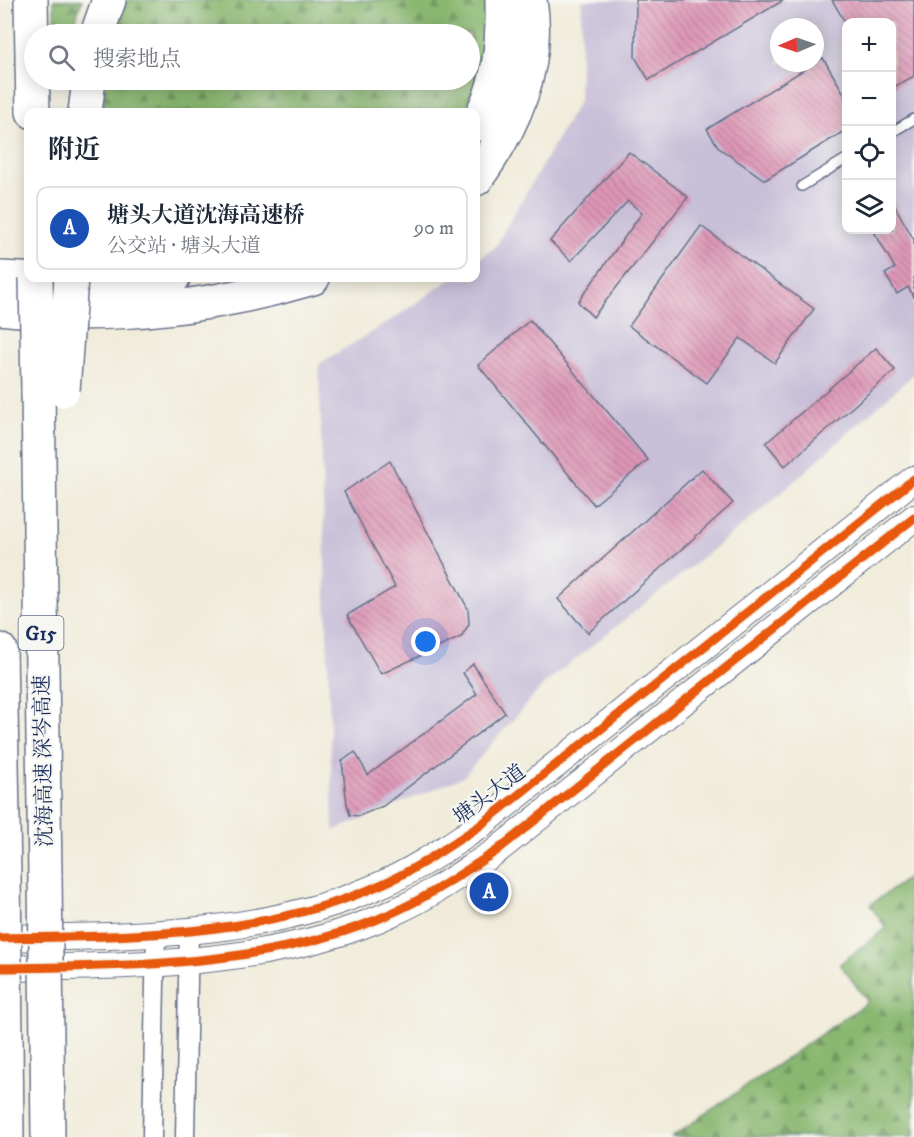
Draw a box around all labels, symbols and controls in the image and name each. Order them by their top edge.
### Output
north arrow [770,18,824,72]
map controls [842,18,896,234]
button: + [842,18,896,72]
search box [24,24,480,90]
icon: search [45,41,78,74]
text: 搜索地点 [93,46,181,73]
button: − [842,72,896,126]
button: locate [842,126,896,180]
text: 附近 [48,134,100,167]
button: layers [842,180,896,234]
text: 塘头大道沈海高速桥 [107,202,305,229]
text: A [63,216,76,241]
text: 90 m [414,216,454,241]
text: 公交站 · 塘头大道 [107,234,260,259]
road number: G15 [18,616,63,650]
your location [411,627,440,656]
street label: 沈海高速 深岑高速 [29,675,59,847]
street label: 塘头大道 [448,759,531,830]
pin: A [470,870,508,914]

